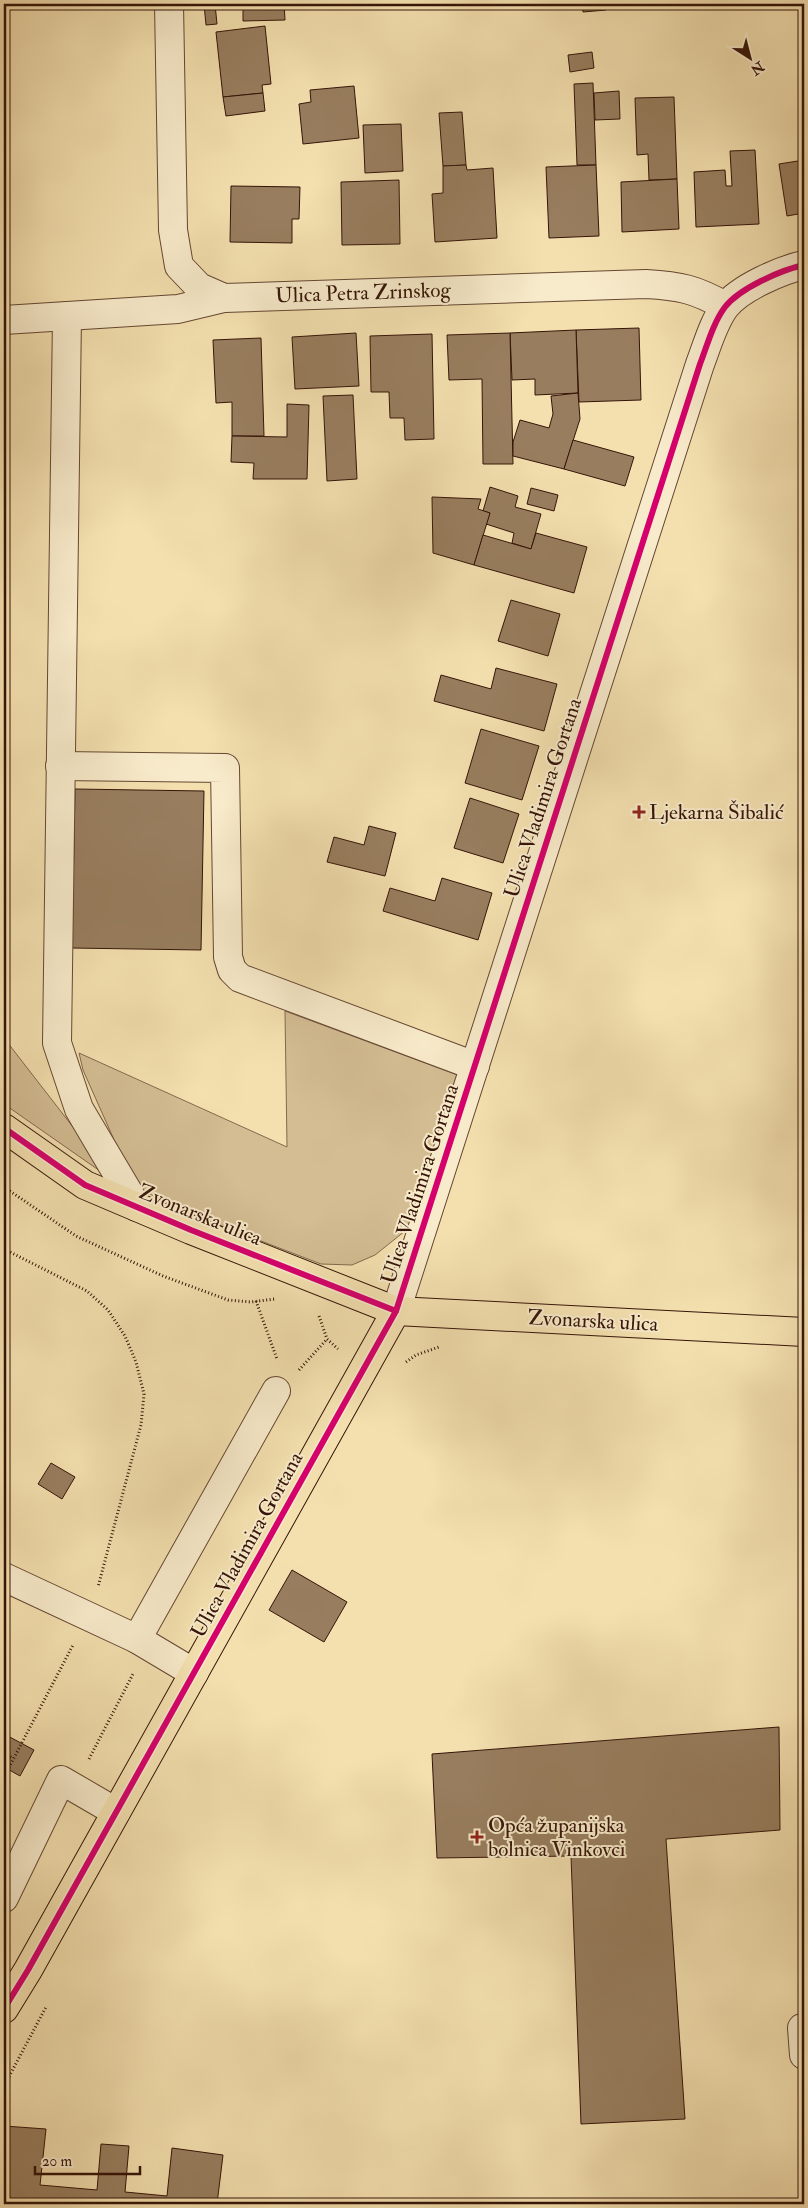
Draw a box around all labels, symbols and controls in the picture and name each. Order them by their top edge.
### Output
north arrow [726,32,776,82]
text: N [747,57,768,79]
street label: Ulica Petra Zrinskog [275,276,452,310]
street label: Ulica Vladimira Gortana [498,694,588,901]
place label: Ljekarna Šibalić [649,799,784,826]
marker: Ljekarna Šibalić [633,806,645,818]
street label: Ulica Vladimira Gortana [375,1080,465,1287]
street label: Zvonarska ulica [134,1178,266,1252]
street label: Zvonarska ulica [527,1304,659,1338]
street label: Ulica Vladimira Gortana [185,1447,310,1643]
place label: Opća županijska bolnica Vinkovci [488,1812,626,1863]
marker: Opća županijska bolnica Vinkovci [470,1830,484,1844]
scale bar [35,2143,140,2175]
text: 20 m [42,2152,72,2171]

